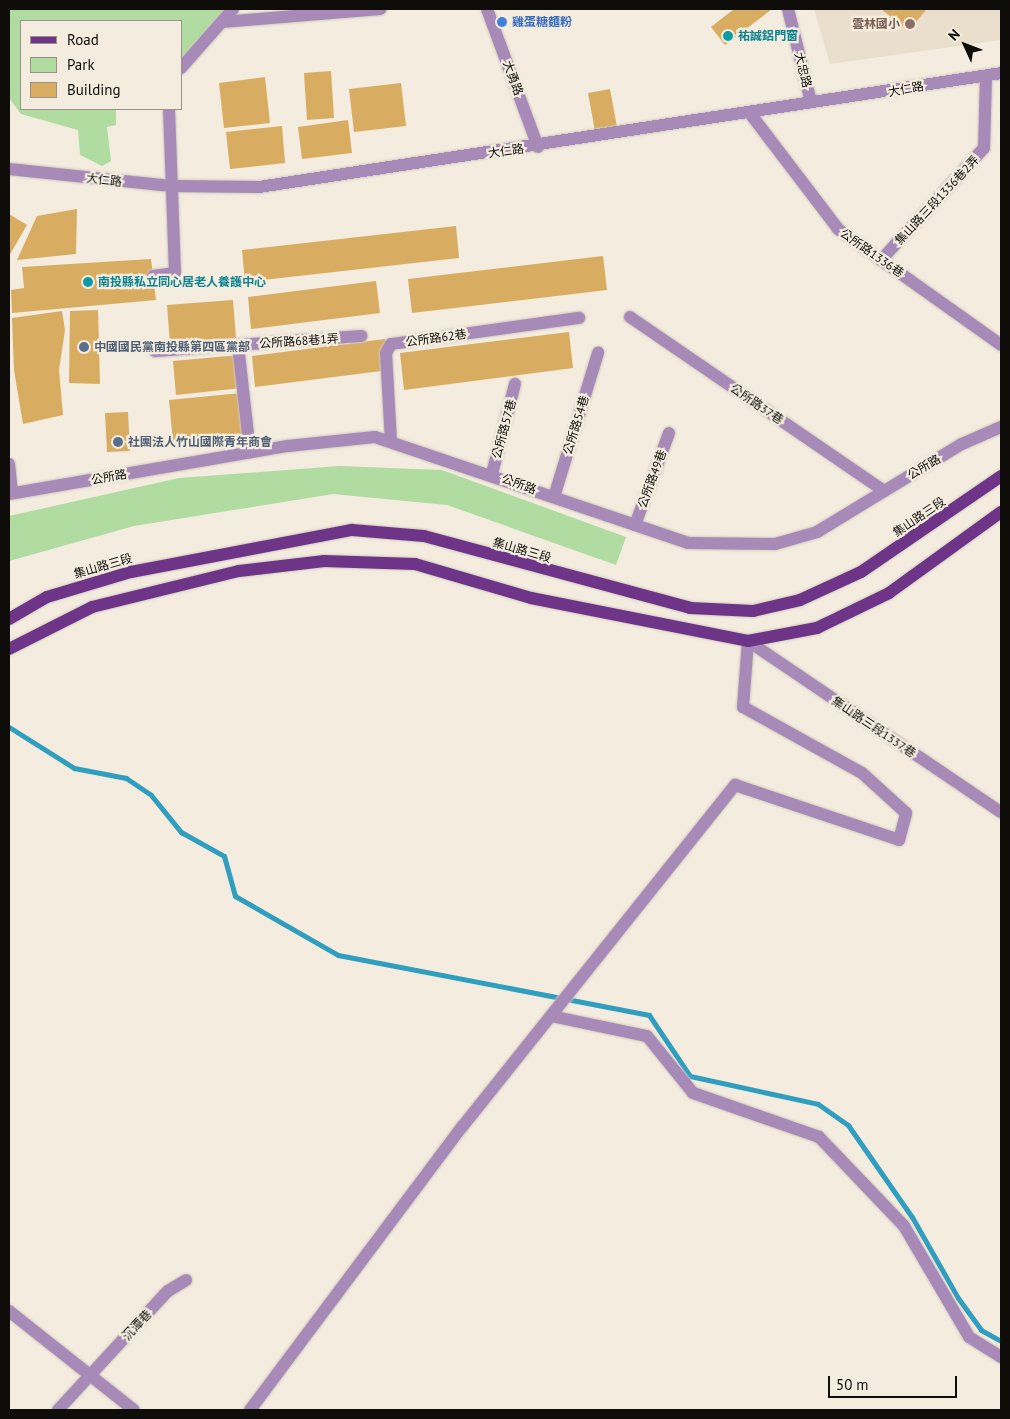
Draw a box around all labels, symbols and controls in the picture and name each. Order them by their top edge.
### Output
place label: 雞蛋糖麵粉 [512,15,572,29]
marker: 雞蛋糖麵粉 [496,16,508,28]
place label: 雲林國小 [852,17,900,31]
marker: 雲林國小 [904,18,916,30]
legend [20,20,182,110]
north arrow [940,20,990,70]
text: N [944,25,964,44]
place label: 祐誠鋁門窗 [738,29,798,43]
text: Road [67,30,99,49]
marker: 祐誠鋁門窗 [722,30,734,42]
street label: 大忠路 [792,51,814,89]
text: Park [67,55,95,74]
street label: 大勇路 [500,59,526,97]
street label: 大仁路 [887,79,925,99]
text: Building [67,80,121,99]
street label: 大仁路 [487,141,525,161]
street label: 集山路三段1336巷2弄 [892,152,982,248]
street label: 大仁路 [85,171,123,189]
street label: 公所路1336巷 [837,226,907,280]
place label: 南投縣私立同心居老人養護中心 [98,275,266,289]
marker: 南投縣私立同心居老人養護中心 [82,276,94,288]
street label: 公所路62巷 [405,327,467,349]
street label: 公所路68巷1弄 [259,331,339,351]
place label: 中國國民黨南投縣第四區黨部 [94,340,250,354]
marker: 中國國民黨南投縣第四區黨部 [78,341,90,353]
street label: 公所路37巷 [728,381,786,427]
street label: 公所路54巷 [560,394,592,456]
street label: 公所路57巷 [489,398,519,460]
place label: 社團法人竹山國際青年商會 [128,435,272,449]
marker: 社團法人竹山國際青年商會 [112,436,124,448]
street label: 公所路49巷 [635,448,669,510]
street label: 公所路 [905,452,943,482]
street label: 公所路 [90,467,128,487]
street label: 公所路 [500,471,538,497]
street label: 集山路三段 [890,494,948,540]
street label: 集山路三段 [491,535,553,565]
street label: 集山路三段 [72,551,134,581]
street label: 集山路三段1337巷 [829,694,919,760]
street label: 沉潭巷 [119,1307,155,1343]
scale bar [830,1366,959,1398]
text: 50 m [836,1375,869,1394]

